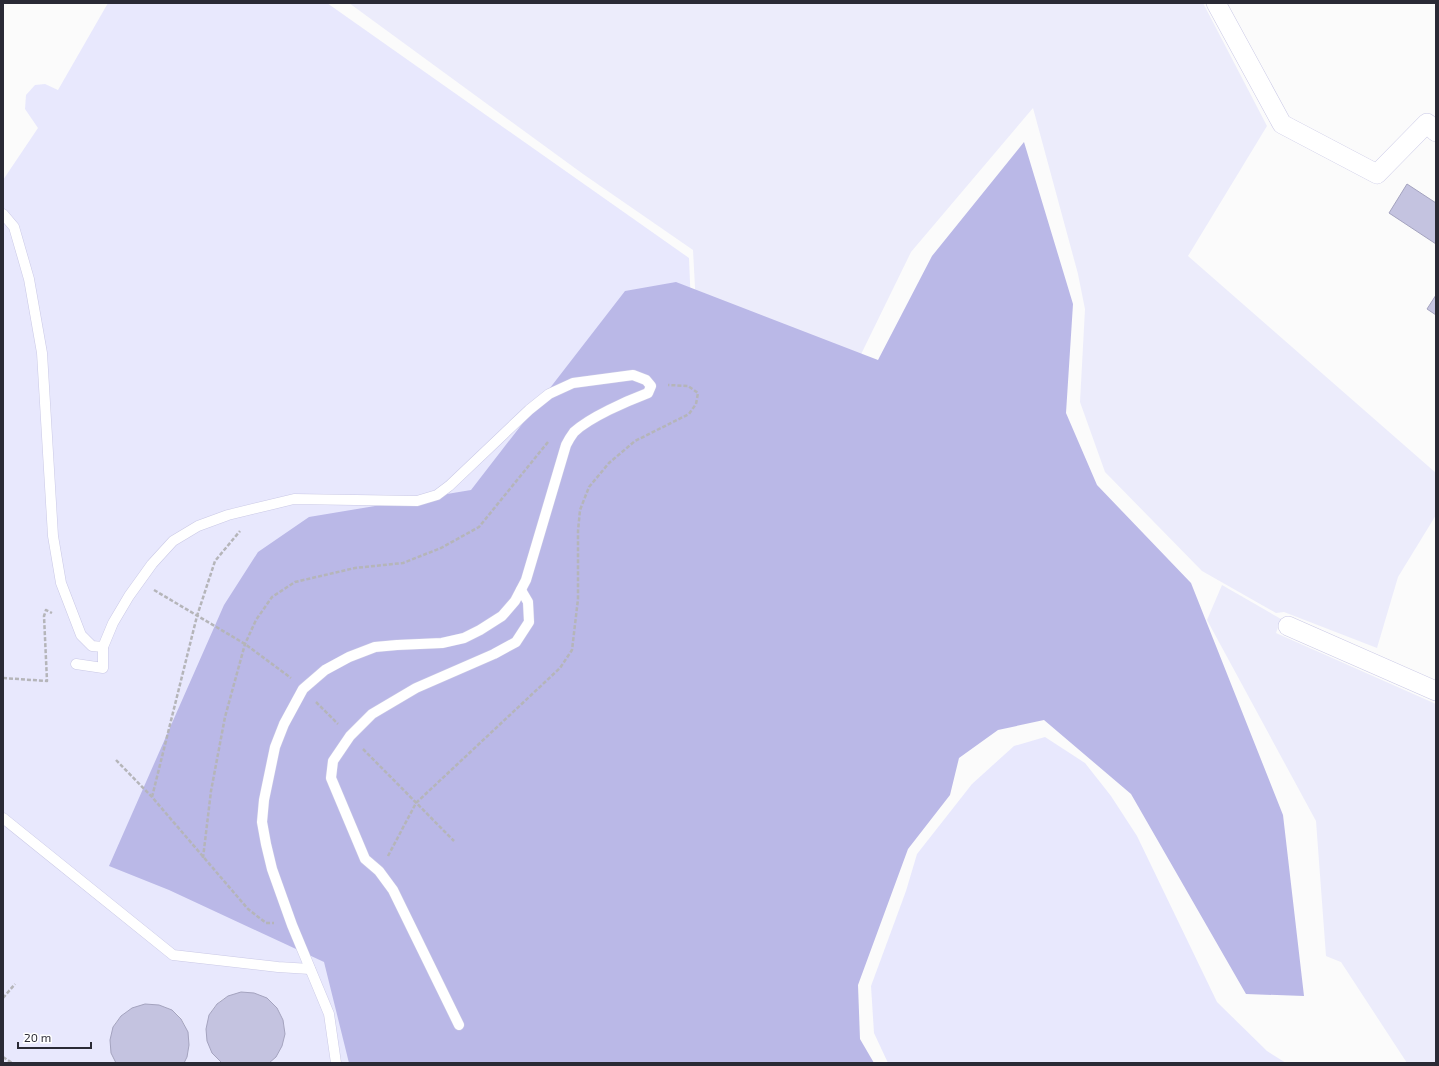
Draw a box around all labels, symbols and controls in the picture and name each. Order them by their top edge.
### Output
scale bar [18,1024,91,1050]
text: 20 m [24,1030,51,1044]

